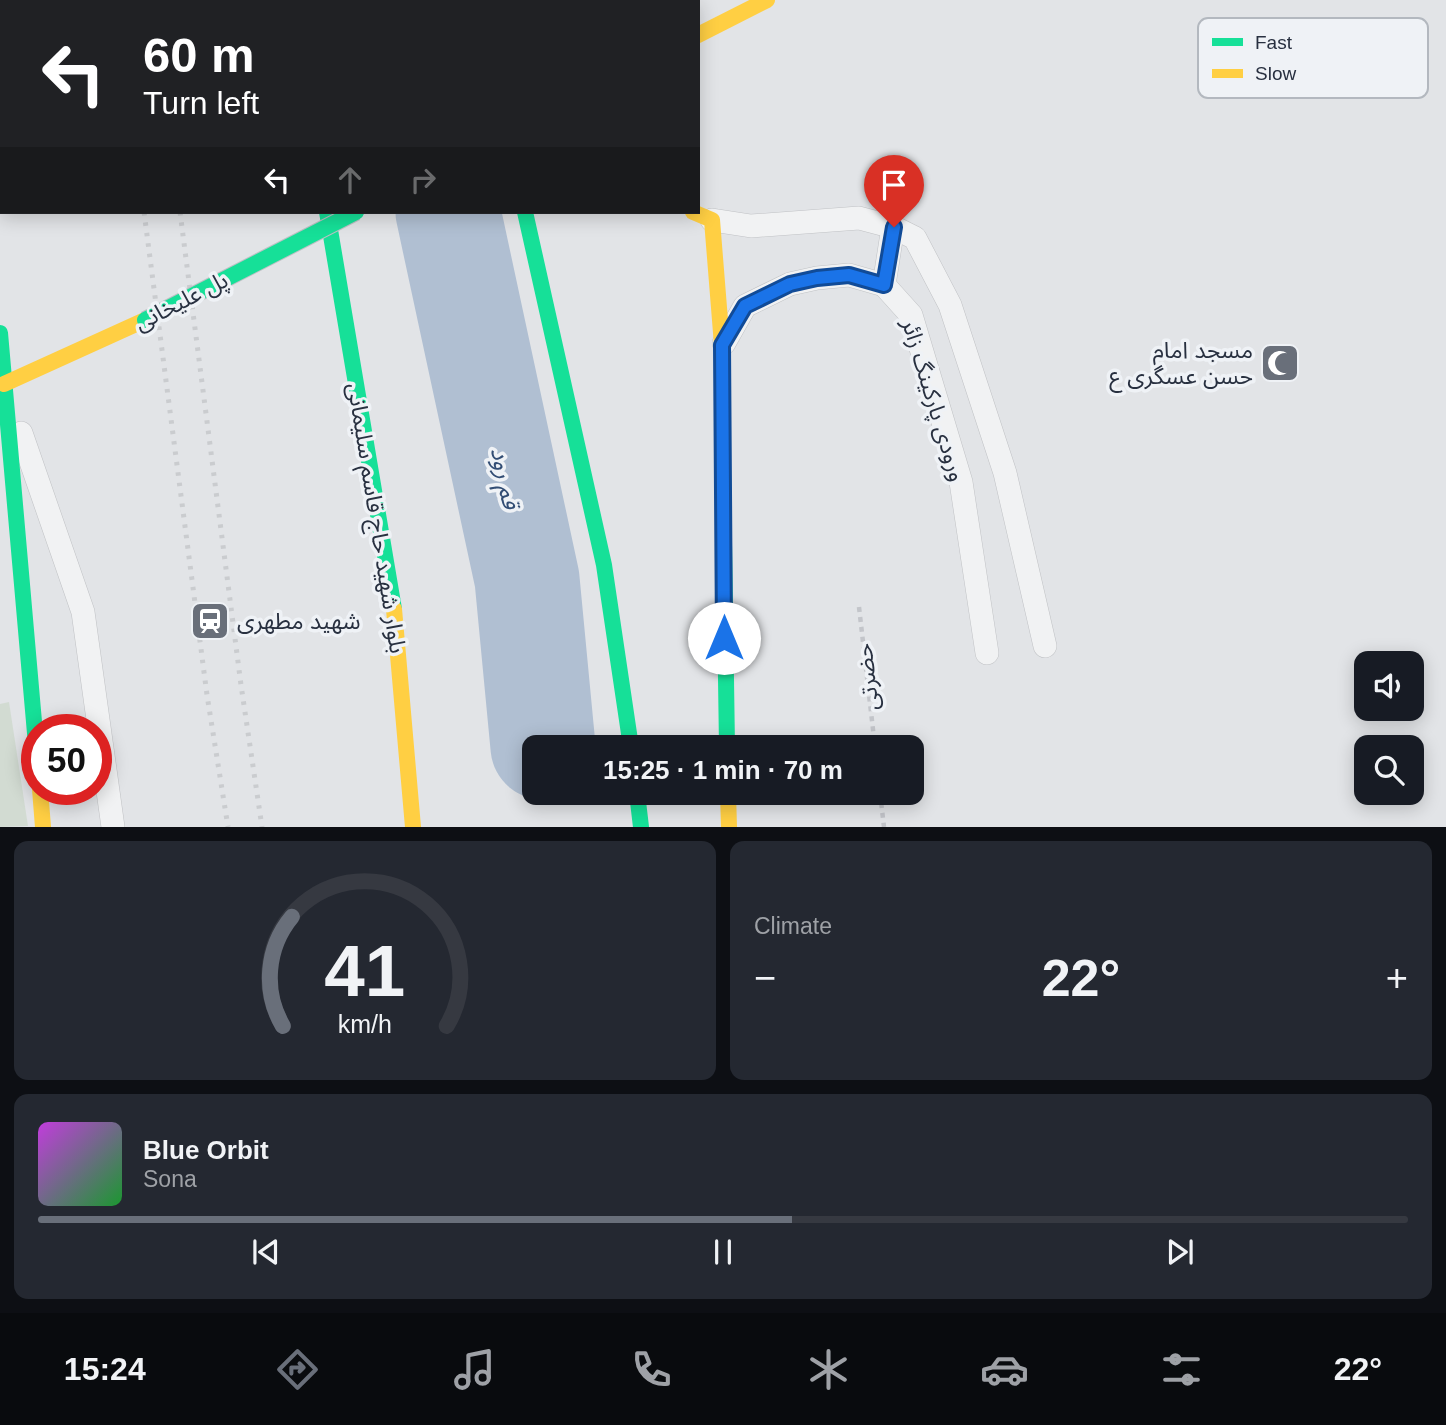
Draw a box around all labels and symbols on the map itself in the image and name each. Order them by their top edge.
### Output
legend [1198,18,1428,98]
text: Fast [1255,32,1293,53]
text: Slow [1255,63,1296,84]
pin [864,155,924,227]
street label: پل علیخانی [130,266,233,338]
street label: ورودی پارکینگ زائر [895,315,971,485]
place label: مسجد امام حسن عسگری ع [1109,337,1253,393]
mosque icon: مسجد امام حسن عسگری ع [1259,342,1301,384]
street label: بلوار شهید حاج قاسم سلیمانی [339,381,411,656]
water label: قم رود [481,445,526,514]
station icon: شهید مطهری [189,600,231,642]
position arrow [687,601,761,675]
place label: شهید مطهری [237,608,361,635]
street label: حضرتی [851,642,884,712]
speed limit sign: 50 [21,714,112,805]

